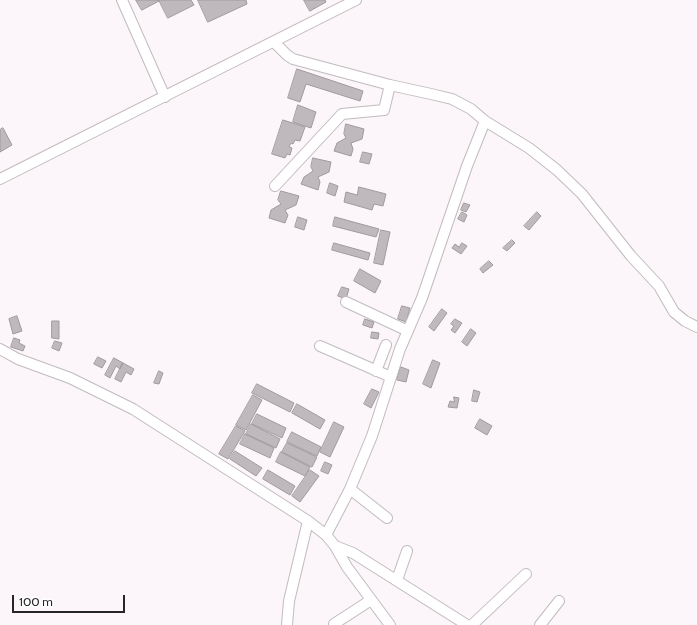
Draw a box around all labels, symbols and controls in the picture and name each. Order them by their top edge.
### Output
scale bar [14,587,127,613]
text: 100 m [19,594,53,609]

